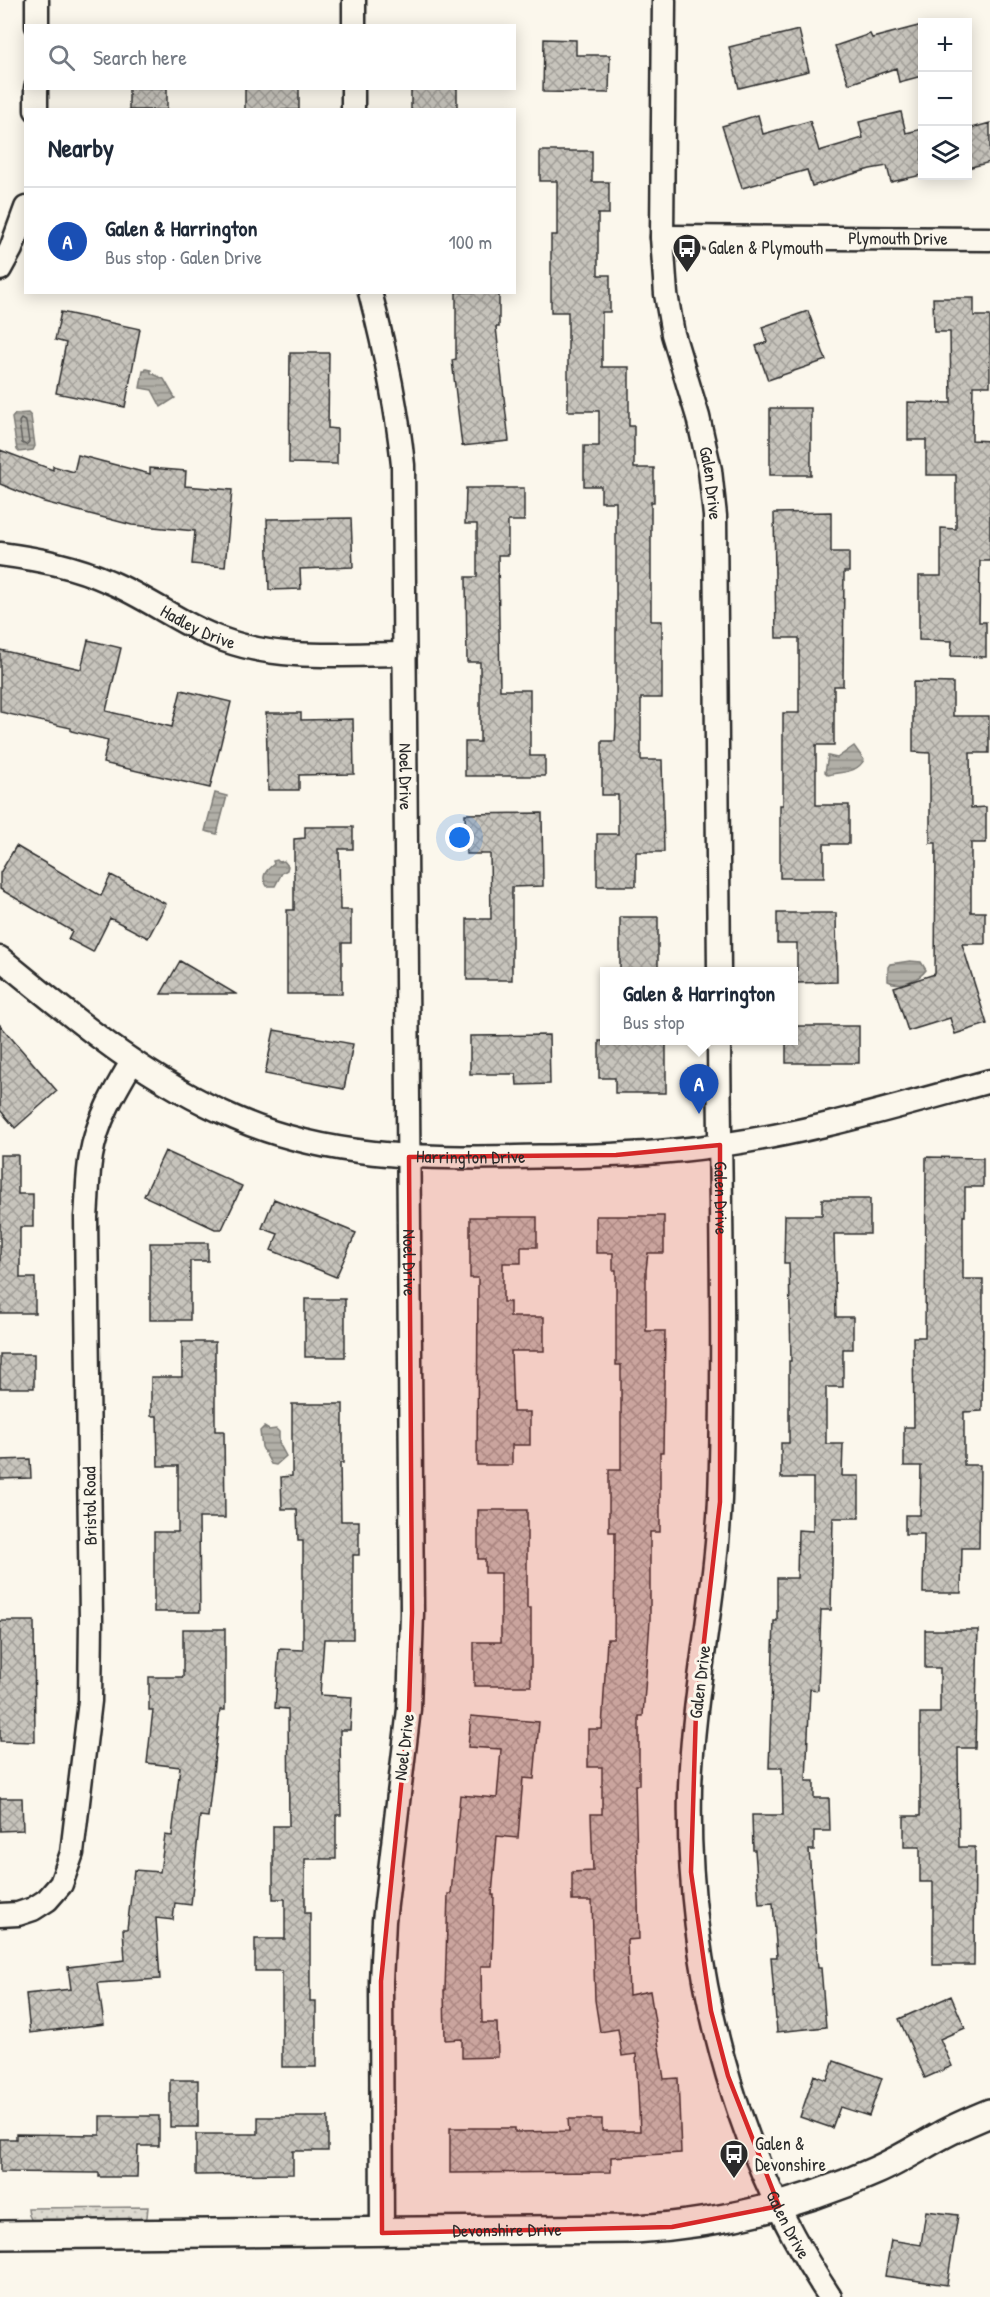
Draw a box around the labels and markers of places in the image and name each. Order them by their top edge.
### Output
bus stop icon: Galen & Plymouth [671,232,703,274]
place label: Galen & Plymouth [708,235,824,260]
pin: A [680,1064,718,1114]
place label: Galen & Devonshire [755,2131,826,2177]
bus stop icon: Galen & Devonshire [718,2138,750,2180]

